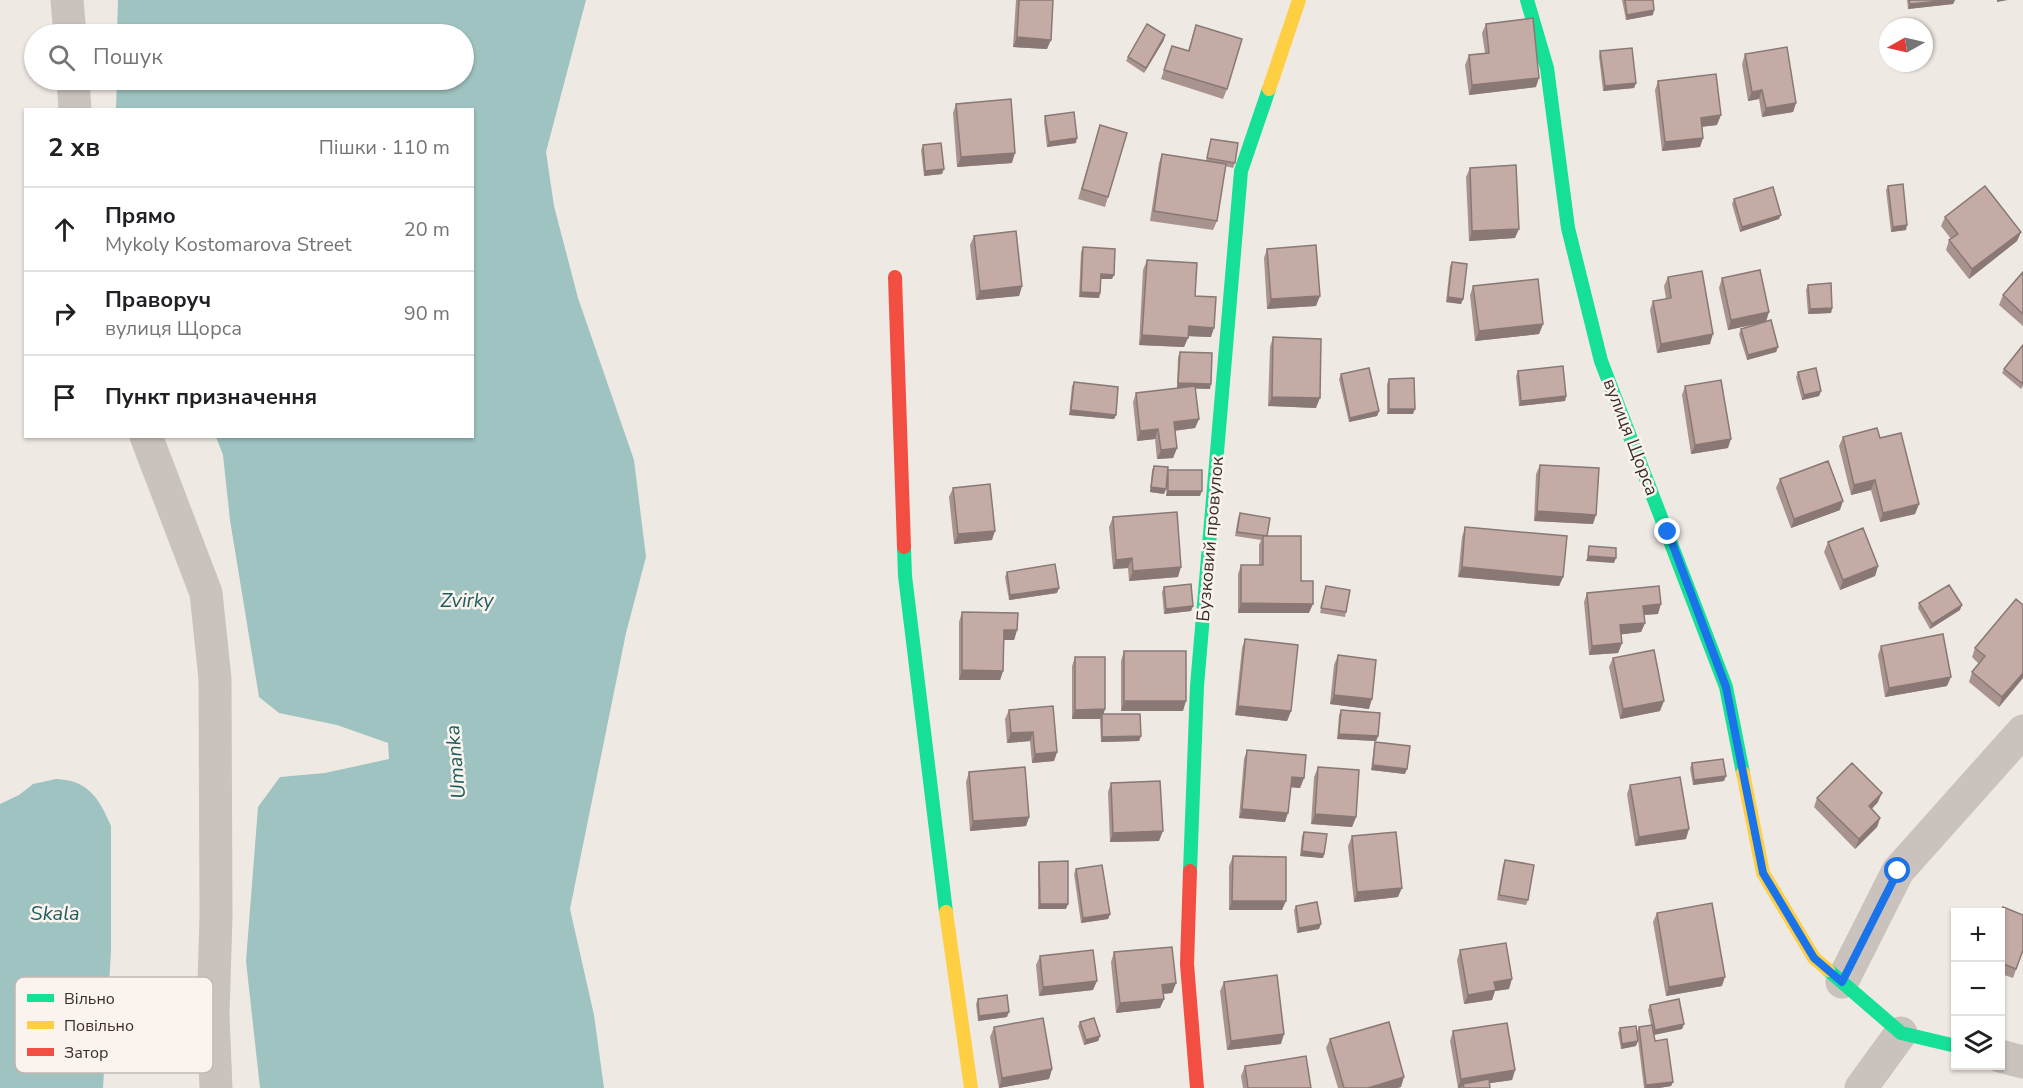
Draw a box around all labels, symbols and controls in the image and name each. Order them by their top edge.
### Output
north arrow [1879,18,1933,72]
search box [24,24,474,90]
icon: search [45,41,78,74]
text: Пошук [93,42,163,72]
text: 2 хв [48,130,100,165]
text: Пішки · 110 m [319,134,450,161]
text: Прямо [105,201,176,231]
icon: ahead [48,213,81,246]
text: 20 m [404,216,450,243]
text: Mykoly Kostomarova Street [105,231,351,258]
text: Праворуч [105,285,211,315]
icon: right [48,297,81,330]
text: 90 m [404,300,450,327]
text: вулиця Щорса [105,315,242,342]
street label: вулиця Щорса [1598,375,1664,499]
icon: arrive [48,381,81,414]
text: Пункт призначення [105,382,317,412]
street label: Бузковий провулок [1191,455,1229,622]
route end [1654,518,1680,544]
water label: Zvirky [440,587,494,614]
water label: Umanka [439,724,472,800]
route start [1884,857,1910,883]
water label: Skala [30,900,80,927]
map controls [1951,908,2005,1070]
button: + [1951,908,2005,962]
button: − [1951,962,2005,1016]
legend [15,977,213,1073]
text: Вільно [64,988,115,1010]
text: Повільно [64,1015,134,1037]
button: layers [1951,1016,2005,1070]
text: Затор [64,1042,108,1064]

